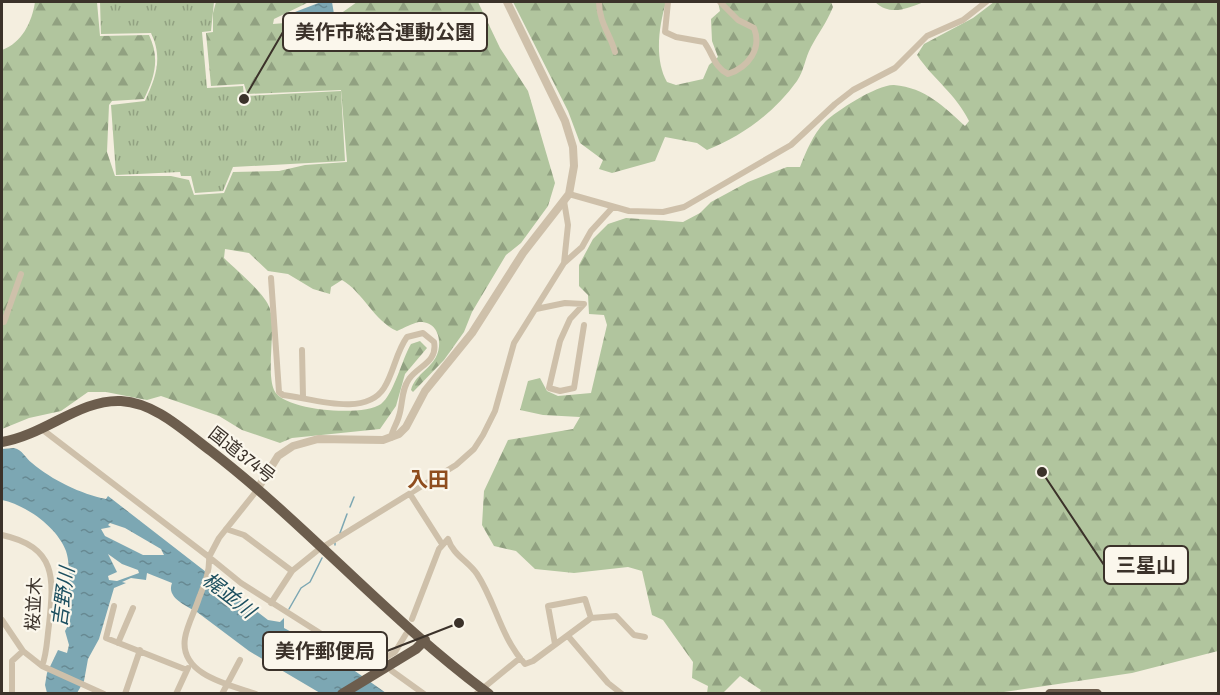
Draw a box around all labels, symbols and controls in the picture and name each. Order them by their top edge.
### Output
callout: 美作市総合運動公園 [283,13,487,51]
text: 美作市総合運動公園 [295,18,475,45]
street label: 国道374号 [204,421,281,489]
district label: 入田 [407,465,449,494]
callout: 三星山 [1104,546,1188,584]
text: 三星山 [1116,551,1176,578]
water label: 吉野川 [45,563,80,629]
water label: 梶並川 [197,565,263,625]
street label: 桜並木 [20,576,47,632]
callout: 美作郵便局 [263,632,387,670]
text: 美作郵便局 [275,637,375,664]

